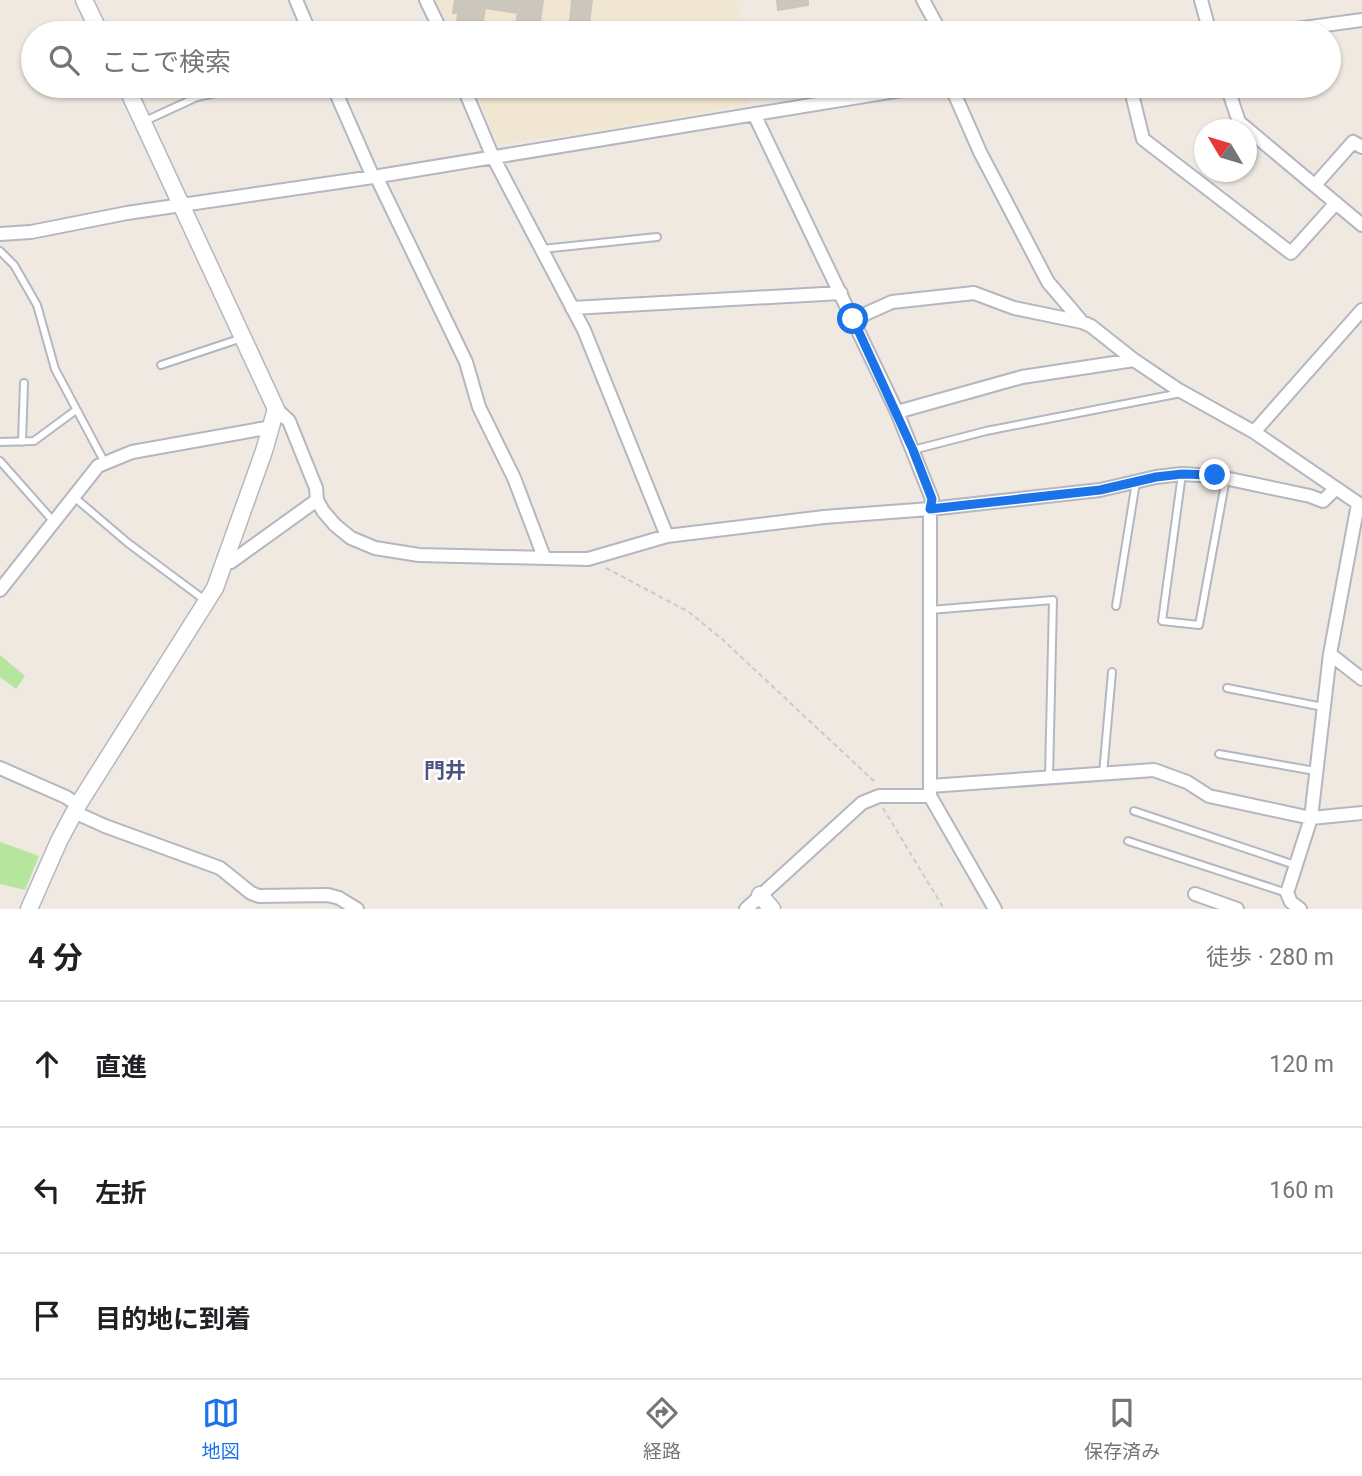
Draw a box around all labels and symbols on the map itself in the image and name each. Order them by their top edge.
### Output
north arrow [1194,119,1257,182]
route start [837,303,868,334]
route end [1199,459,1230,490]
district label: 門井 [424,759,466,783]

